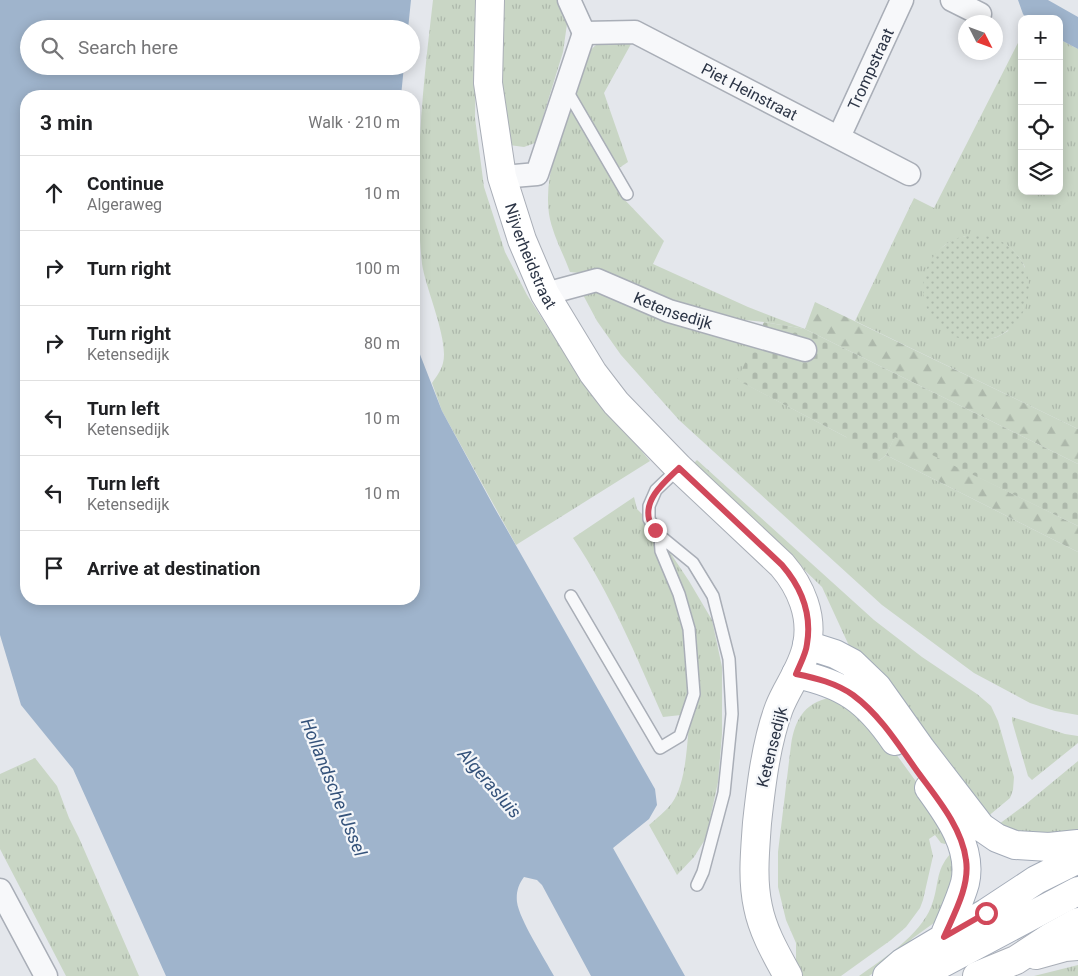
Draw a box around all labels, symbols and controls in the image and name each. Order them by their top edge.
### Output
north arrow [958,15,1003,60]
map controls [1018,15,1063,195]
button: + [1018,15,1063,60]
search box [20,20,420,75]
street label: Trompstraat [843,25,897,113]
icon: search [38,34,66,62]
text: Search here [78,36,178,59]
street label: Piet Heinstraat [698,59,801,124]
button: − [1018,60,1063,105]
button: locate [1018,105,1063,150]
text: 3 min [40,111,93,135]
text: Walk · 210 m [308,113,400,132]
button: layers [1018,150,1063,195]
text: Continue [87,172,164,195]
icon: ahead [40,179,68,207]
text: 10 m [364,184,400,203]
text: Algeraweg [87,195,162,214]
street label: Nijverheidstraat [501,201,561,312]
icon: right [40,254,68,282]
text: Turn right [87,257,171,280]
text: 100 m [355,259,400,278]
street label: Ketensedijk [631,287,716,333]
text: Turn right [87,322,171,345]
icon: right [40,329,68,357]
text: 80 m [364,334,400,353]
text: Ketensedijk [87,345,169,364]
text: Turn left [87,397,160,420]
icon: left [40,404,68,432]
text: 10 m [364,409,400,428]
text: Ketensedijk [87,420,169,439]
text: Turn left [87,472,160,495]
icon: left [40,479,68,507]
text: 10 m [364,484,400,503]
text: Ketensedijk [87,495,169,514]
route end [644,519,667,542]
icon: arrive [40,554,68,582]
text: Arrive at destination [87,557,260,580]
street label: Ketensedijk [753,704,791,789]
water label: Hollandsche IJssel [297,715,372,860]
water label: Algerasluis [453,743,526,822]
route start [975,902,998,925]

